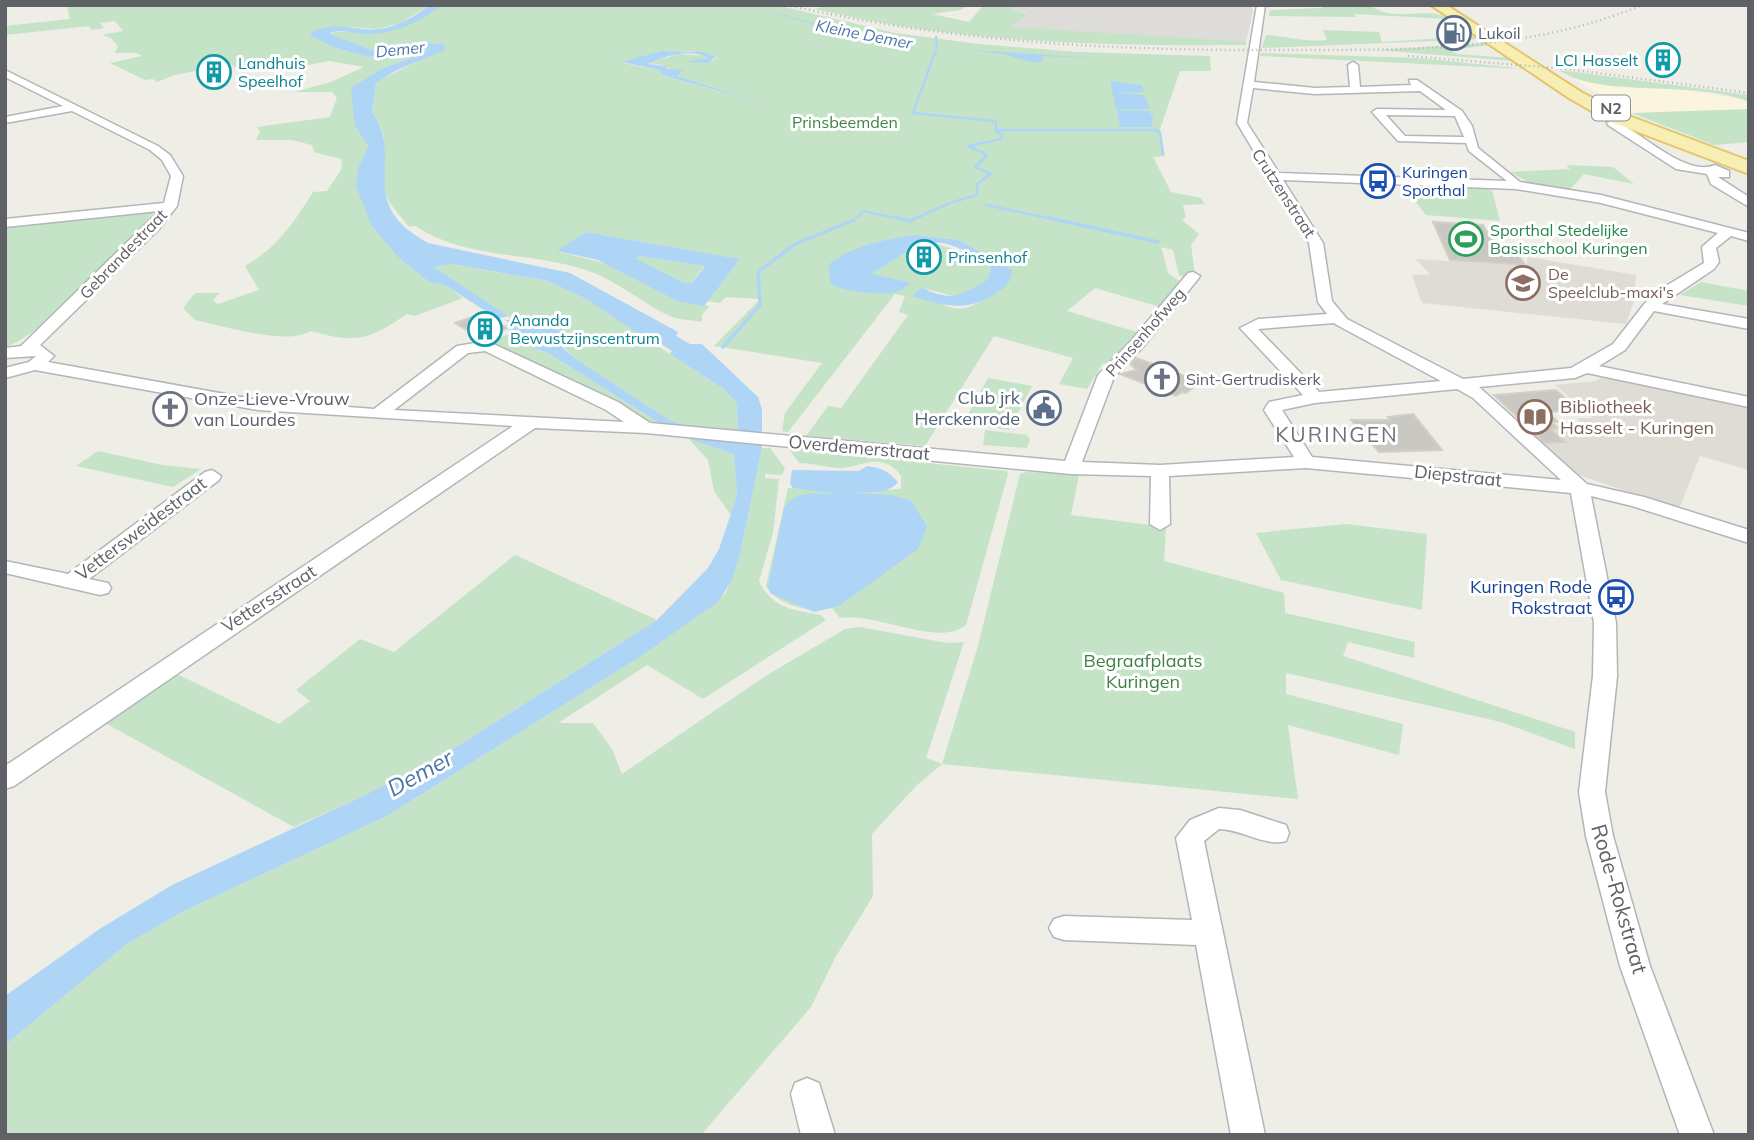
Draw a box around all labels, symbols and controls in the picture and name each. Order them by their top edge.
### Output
fuel station icon: Lukoil [1435,14,1473,52]
water label: Kleine Demer [814,15,915,53]
place label: Lukoil [1478,23,1521,43]
water label: Demer [374,36,427,62]
building icon: LCI Hasselt [1644,41,1682,79]
place label: LCI Hasselt [1555,50,1638,70]
building icon: Landhuis Speelhof [195,53,233,91]
place label: Landhuis Speelhof [238,53,306,91]
road number: N2 [1592,96,1630,120]
park label: Prinsbeemden [792,112,898,132]
street label: Crutzenstraat [1248,145,1320,241]
bus stop icon: Kuringen Sporthal [1359,162,1397,200]
place label: Kuringen Sporthal [1402,162,1468,200]
street label: Gebrandestraat [75,205,171,303]
sports icon: Sporthal Stedelijke Basisschool Kuringen [1447,220,1485,258]
place label: Sporthal Stedelijke Basisschool Kuringen [1490,220,1648,258]
building icon: Prinsenhof [905,238,943,276]
place label: Prinsenhof [948,247,1028,267]
school or university icon: De Speelclub-maxi's [1504,264,1542,302]
place label: De Speelclub-maxi's [1548,264,1674,302]
street label: Prinsenhofweg [1101,283,1189,381]
building icon: Ananda Bewustzijnscentrum [466,310,504,348]
place label: Ananda Bewustzijnscentrum [510,310,660,348]
church icon: Sint-Gertrudiskerk [1143,360,1181,398]
place label: Sint-Gertrudiskerk [1186,369,1322,389]
place label: Club jrk Herckenrode [914,386,1021,430]
place label: Onze-Lieve-Vrouw van Lourdes [194,387,350,431]
public building icon: Club jrk Herckenrode [1025,389,1063,427]
church icon: Onze-Lieve-Vrouw van Lourdes [151,390,189,428]
place label: Bibliotheek Hasselt - Kuringen [1560,395,1714,439]
library icon: Bibliotheek Hasselt - Kuringen [1516,398,1554,436]
district label: KURINGEN [1275,421,1399,447]
street label: Overdemerstraat [787,430,931,465]
street label: Diepstraat [1413,459,1503,492]
street label: Vettersweidestraat [71,472,211,585]
street label: Vettersstraat [217,559,320,638]
place label: Kuringen Rode Rokstraat [1470,575,1592,619]
bus stop icon: Kuringen Rode Rokstraat [1597,578,1635,616]
park label: Begraafplaats Kuringen [1084,649,1203,693]
water label: Demer [382,742,459,802]
street label: Rode-Rokstraat [1586,821,1654,976]

